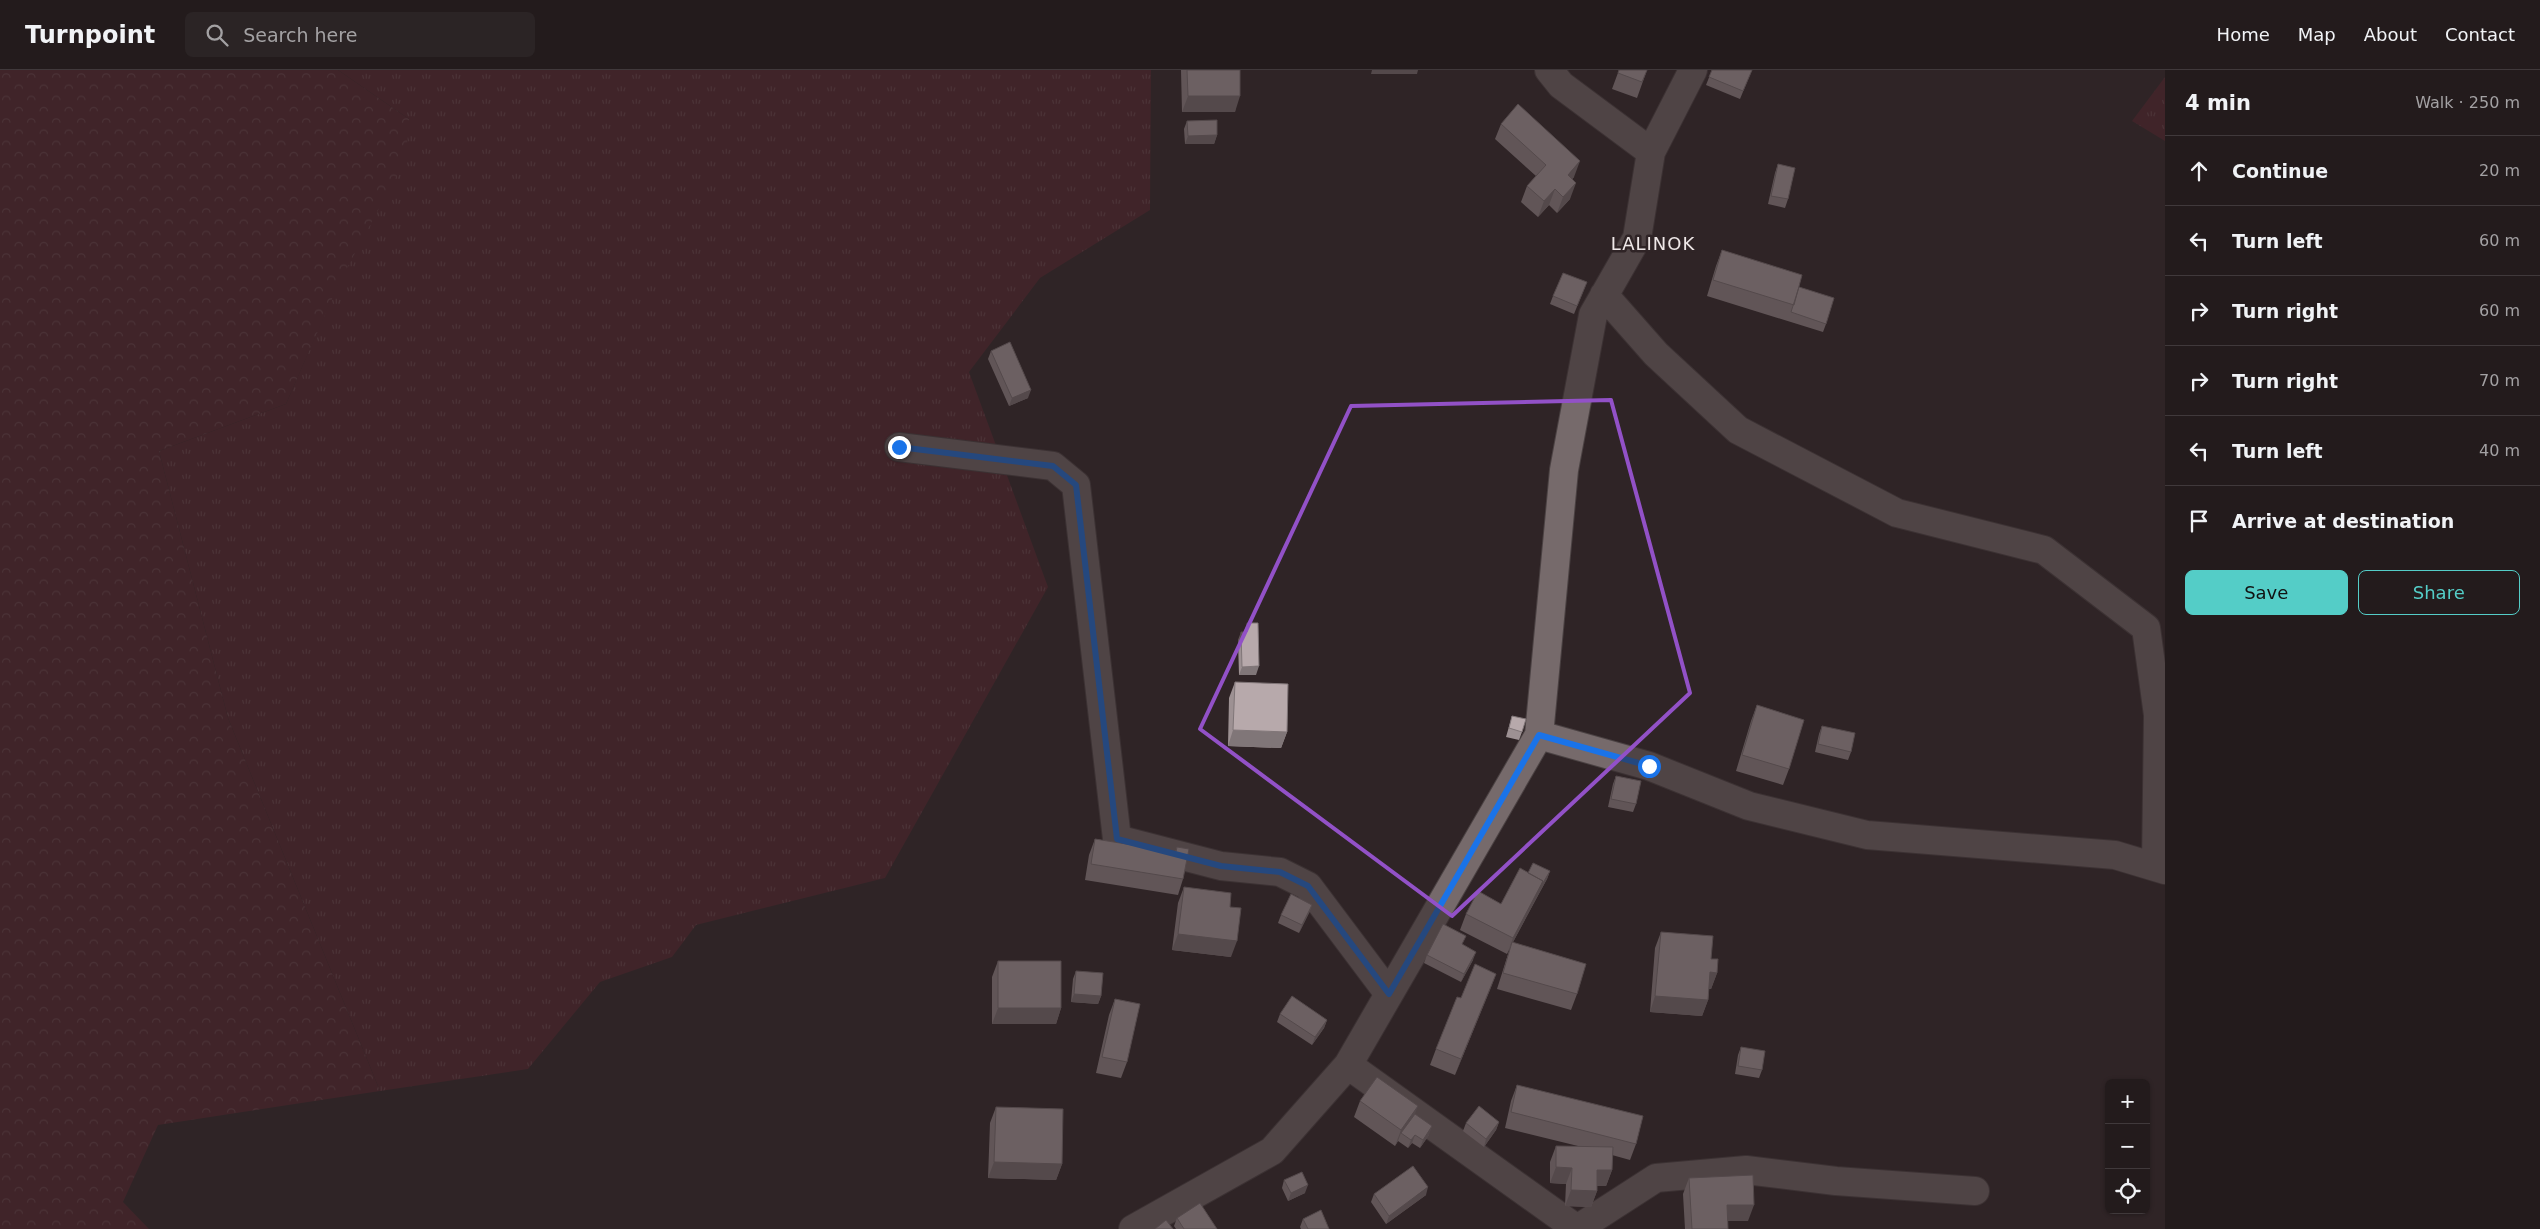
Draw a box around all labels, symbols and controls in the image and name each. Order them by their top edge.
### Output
search box [185,12,535,57]
text: Turnpoint [25,21,155,49]
icon: search [203,21,231,49]
text: Search here [243,24,357,46]
text: Home [2217,24,2270,45]
text: Map [2298,24,2336,45]
text: About [2364,24,2417,45]
text: Contact [2445,24,2515,45]
text: 4 min [2185,91,2251,115]
text: Walk · 250 m [2415,93,2520,112]
icon: ahead [2185,157,2213,185]
text: Continue [2232,160,2328,182]
text: 20 m [2479,161,2520,180]
icon: left [2185,227,2213,255]
text: Turn left [2232,230,2323,252]
text: 60 m [2479,231,2520,250]
district label: LALINOK [1611,233,1695,254]
icon: right [2185,297,2213,325]
text: Turn right [2232,300,2338,322]
text: 60 m [2479,301,2520,320]
icon: right [2185,367,2213,395]
text: Turn right [2232,370,2338,392]
text: 70 m [2479,371,2520,390]
route end [888,436,911,459]
icon: left [2185,437,2213,465]
text: Turn left [2232,440,2323,462]
text: 40 m [2479,441,2520,460]
icon: arrive [2185,507,2213,535]
text: Arrive at destination [2232,510,2454,532]
button: Save [2185,570,2348,615]
button: Share [2358,570,2520,615]
route start [1638,755,1661,778]
map controls [2105,1079,2150,1214]
button: + [2105,1079,2150,1124]
button: − [2105,1124,2150,1169]
button: locate [2105,1169,2150,1214]

